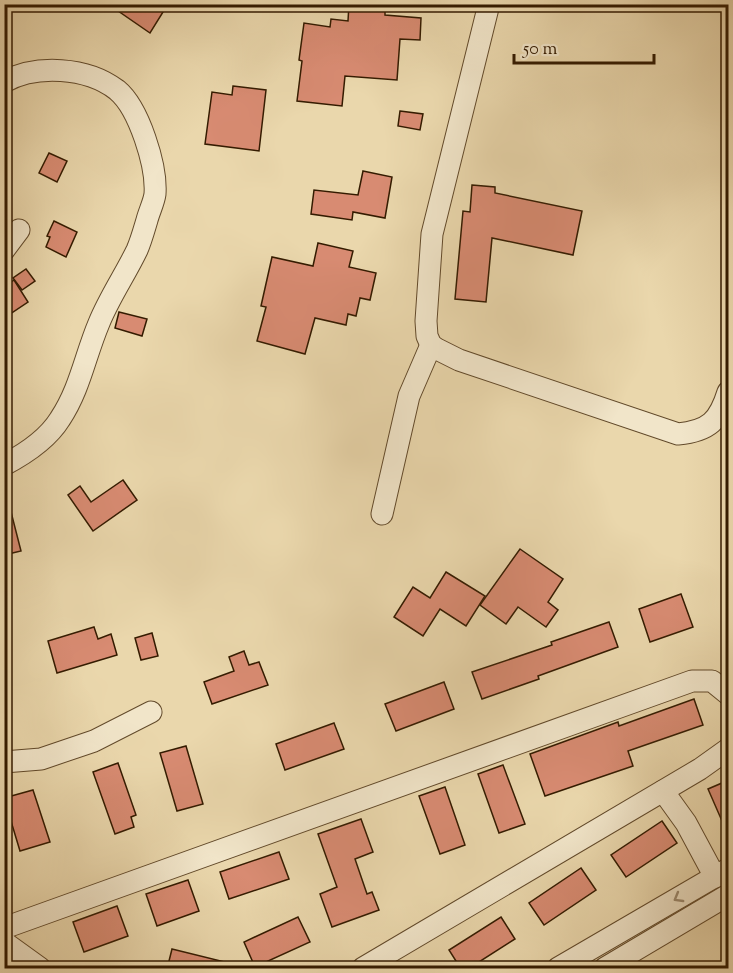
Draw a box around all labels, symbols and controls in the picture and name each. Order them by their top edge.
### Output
scale bar [514,27,654,65]
text: 50 m [522,37,558,63]
one-way arrow [674,891,684,903]

